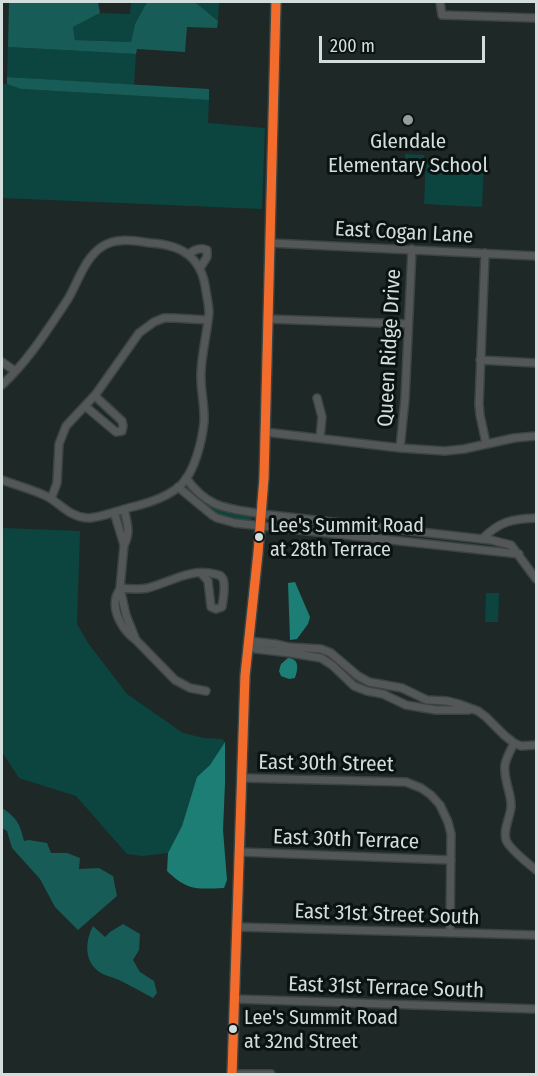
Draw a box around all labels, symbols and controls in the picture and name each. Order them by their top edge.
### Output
scale bar [322,24,488,62]
text: 200 m [330,35,375,57]
marker: Glendale Elementary School [401,113,415,127]
place label: Glendale Elementary School [328,129,488,179]
street label: East Cogan Lane [334,217,474,249]
street label: Queen Ridge Drive [373,268,407,428]
place label: Lee's Summit Road at 28th Terrace [270,514,424,561]
marker: Lee's Summit Road at 28th Terrace [253,531,265,543]
street label: East 30th Street [258,750,394,778]
street label: East 30th Terrace [273,825,419,855]
street label: East 31st Street South [294,899,480,931]
street label: East 31st Terrace South [288,972,484,1004]
place label: Lee's Summit Road at 32nd Street [244,1006,398,1053]
marker: Lee's Summit Road at 32nd Street [227,1023,239,1035]

